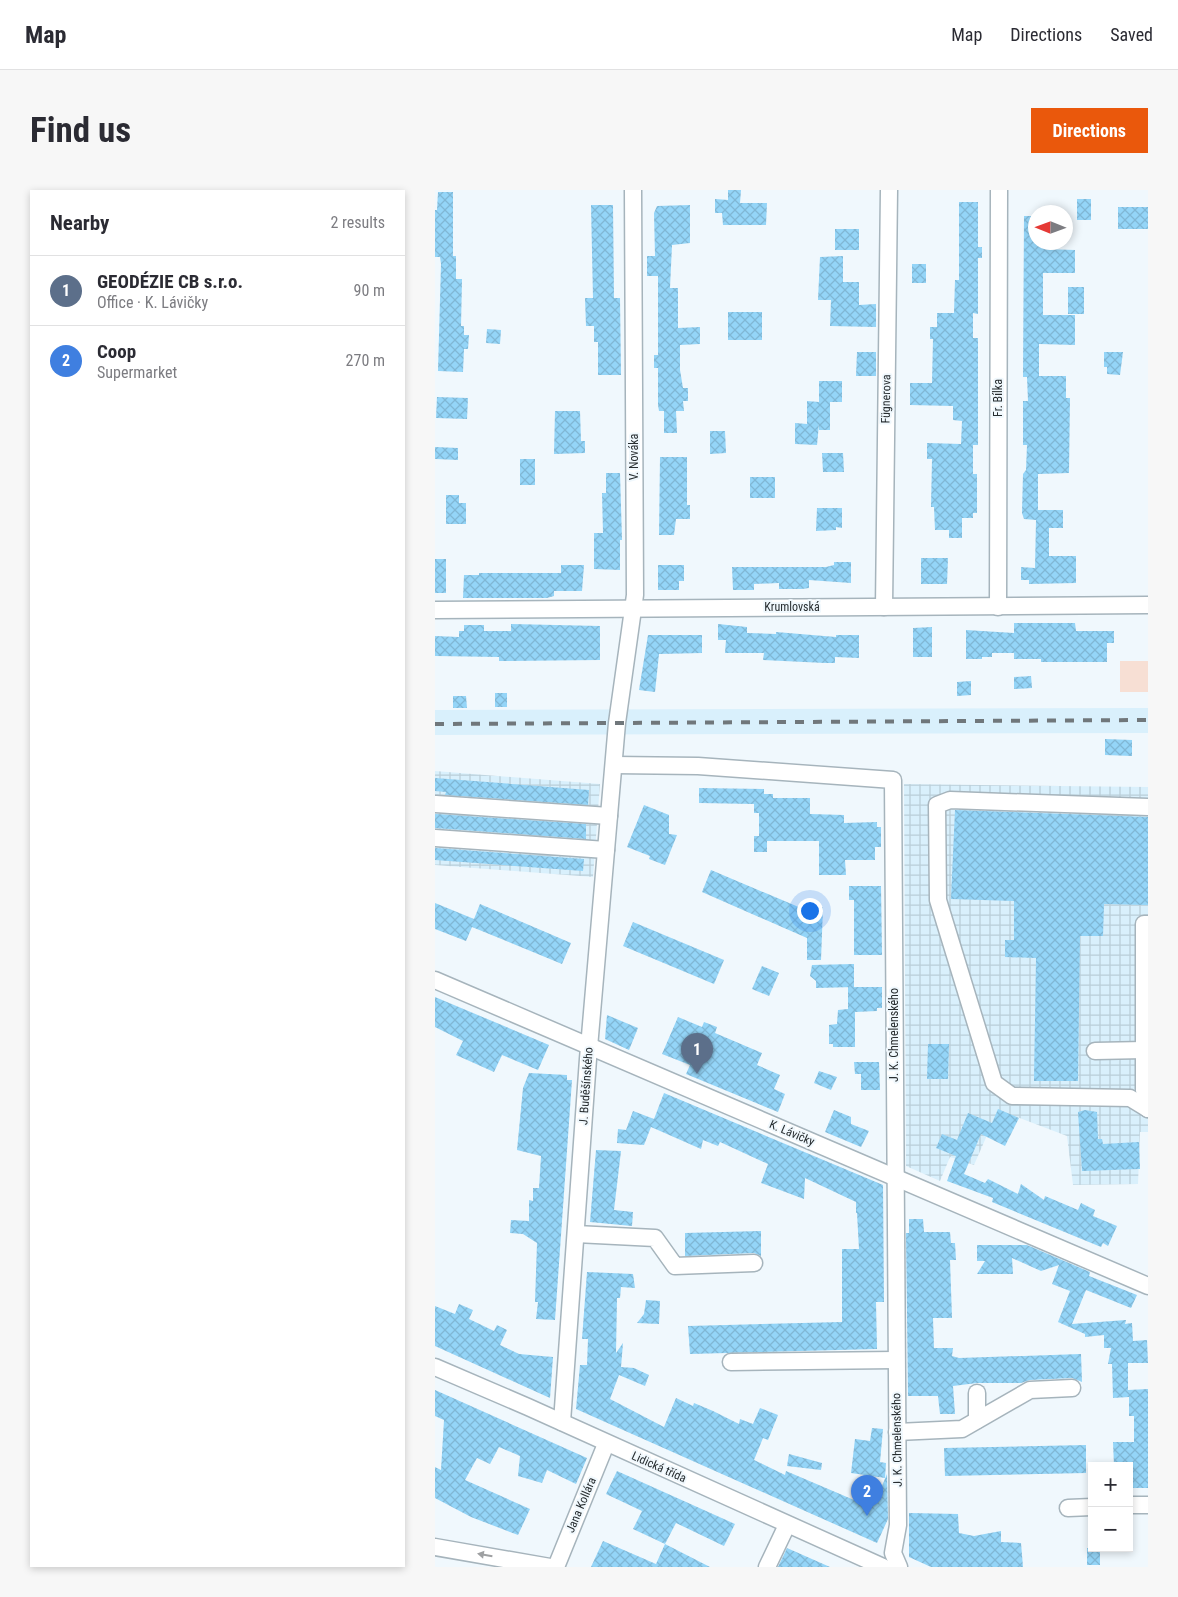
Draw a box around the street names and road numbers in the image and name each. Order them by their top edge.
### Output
street label: Fügnerova [879,374,893,424]
street label: Fr. Bílka [991,379,1005,417]
street label: V. Nováka [627,433,641,480]
street label: Krumlovská [764,600,820,614]
street label: J. K. Chmelenského [887,988,901,1082]
street label: J. Buděšínského [576,1047,596,1125]
street label: K. Lávičky [767,1117,817,1149]
street label: J. K. Chmelenského [889,1393,905,1487]
street label: Lidická třída [629,1449,689,1485]
street label: Jana Kollára [563,1475,599,1535]

